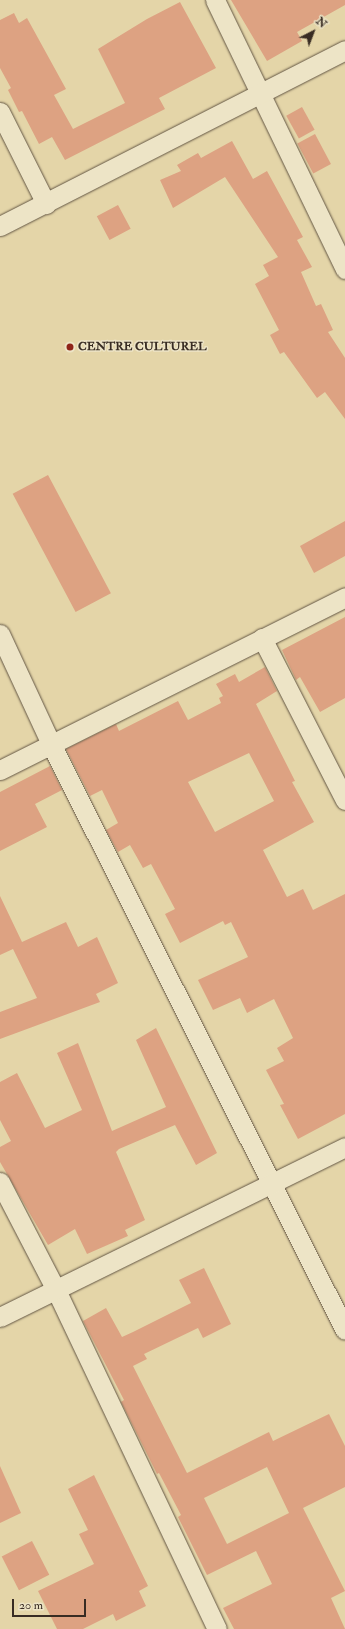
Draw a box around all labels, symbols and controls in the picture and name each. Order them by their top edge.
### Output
north arrow [293,12,333,52]
text: N [313,15,329,31]
place label: CENTRE CULTUREL [78,340,207,354]
marker: CENTRE CULTUREL [65,342,75,352]
scale bar [14,1591,88,1617]
text: 20 m [19,1598,43,1613]

